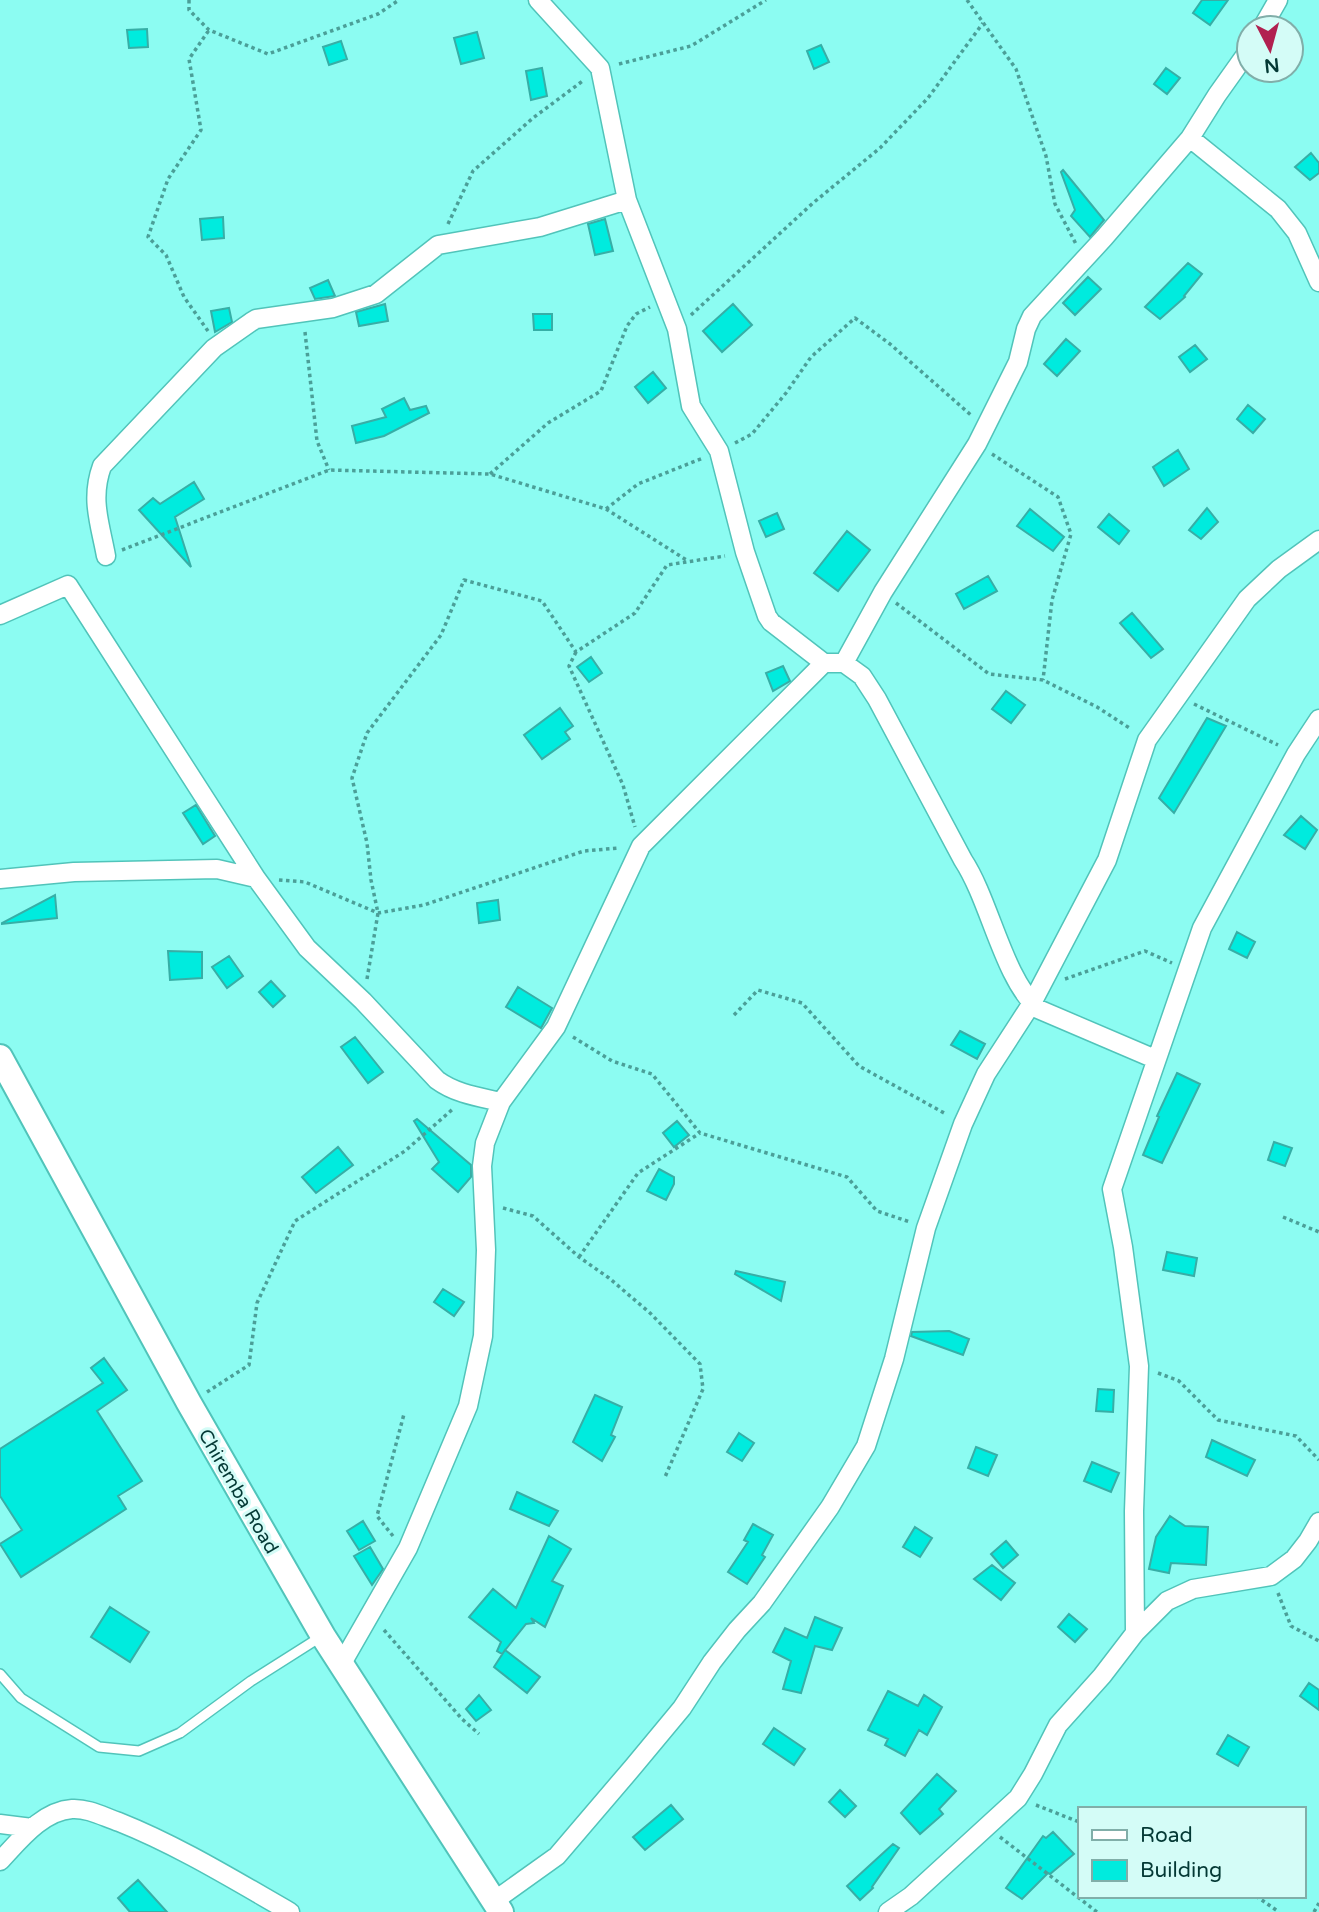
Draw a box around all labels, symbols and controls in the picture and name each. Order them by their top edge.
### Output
north arrow [1235,14,1305,84]
text: N [1263,53,1280,77]
street label: Chiremba Road [194,1425,283,1558]
legend [1078,1807,1305,1898]
text: Road [1140,1823,1193,1848]
text: Building [1140,1858,1222,1883]

